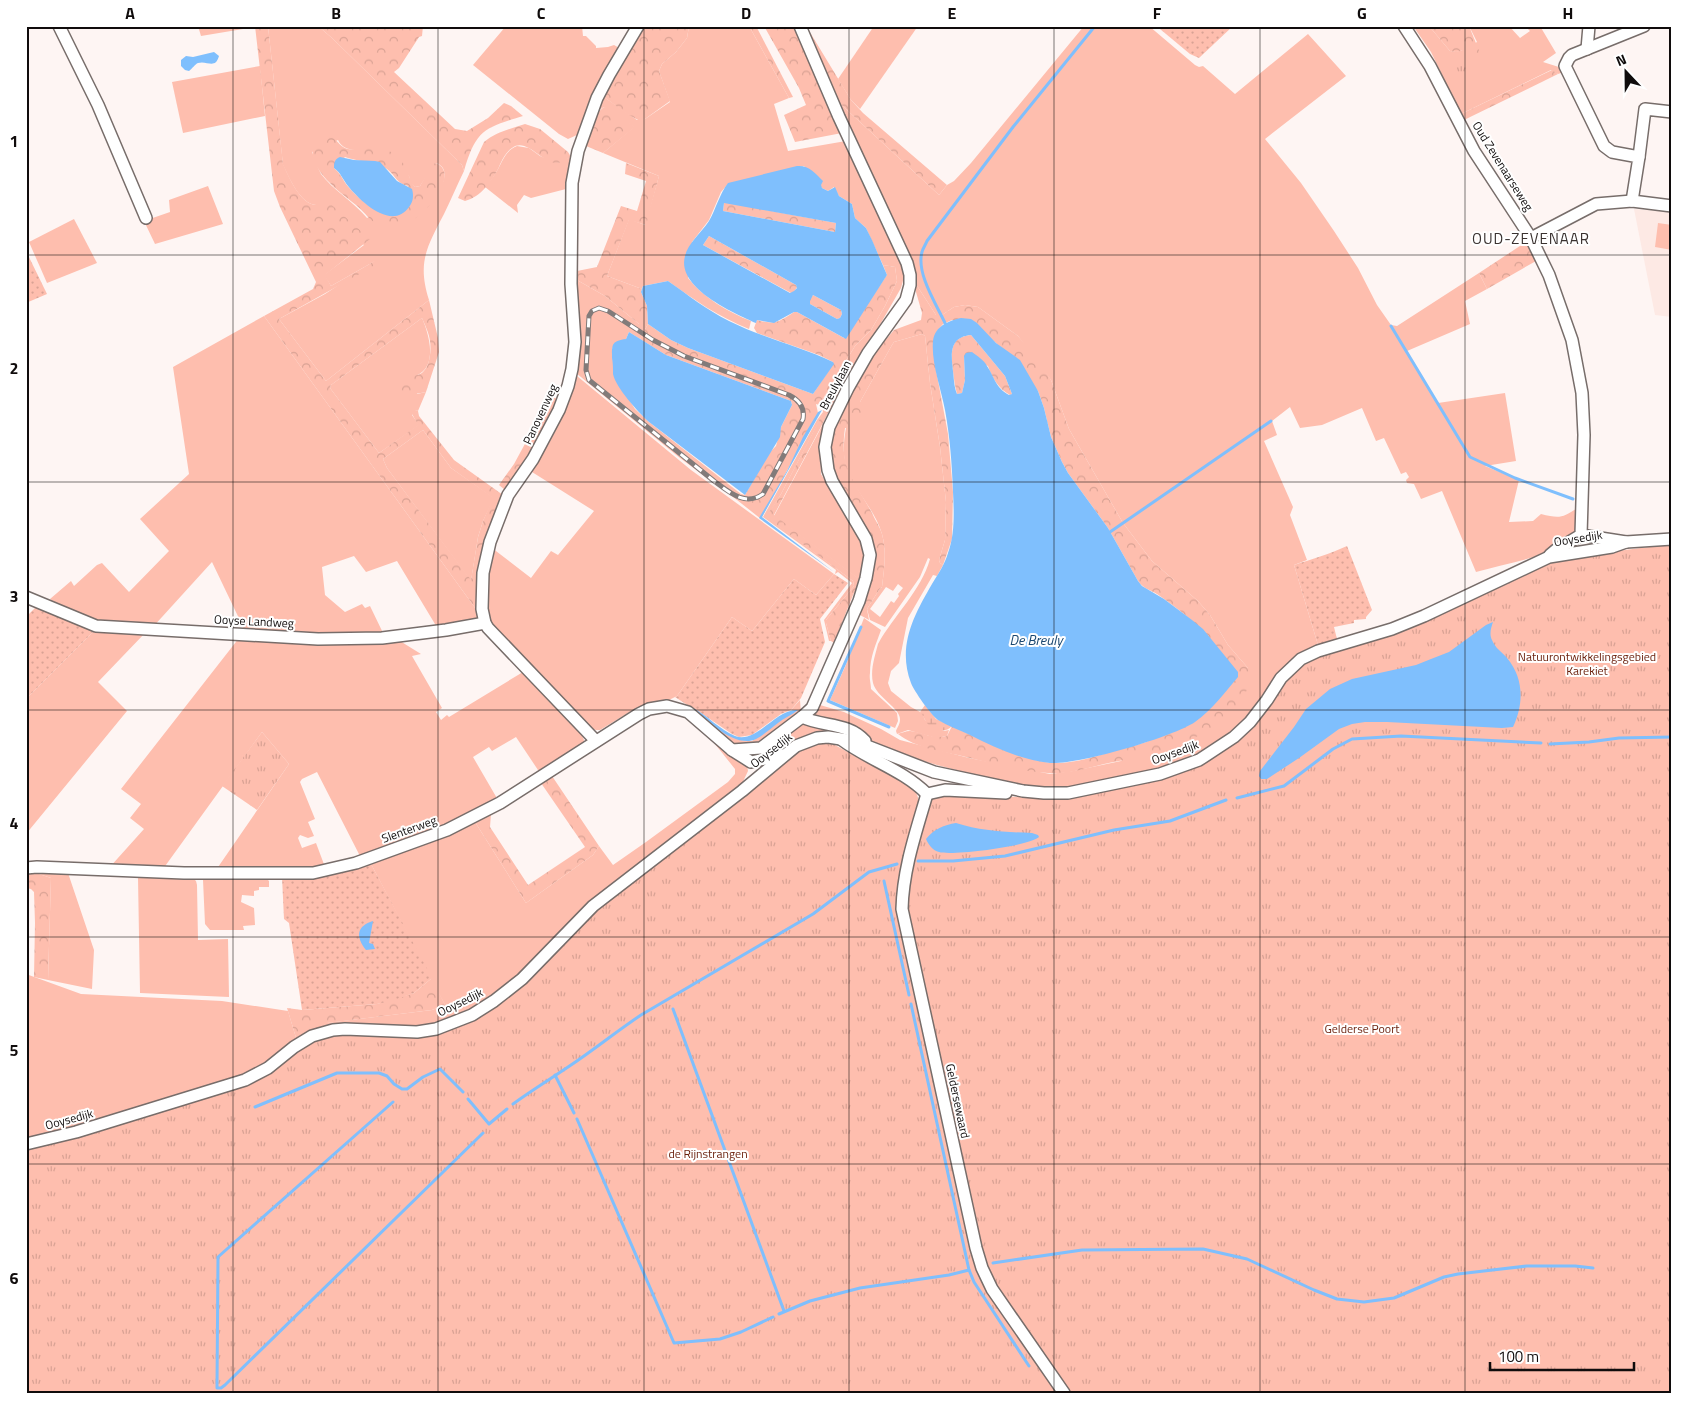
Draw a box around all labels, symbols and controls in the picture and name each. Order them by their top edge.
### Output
text: A [125,1,135,25]
text: B [331,1,341,25]
text: C [537,1,546,25]
text: D [741,1,751,25]
text: E [948,1,957,25]
text: F [1153,1,1162,25]
text: G [1357,1,1367,25]
text: H [1563,1,1573,25]
north arrow [1600,48,1650,98]
text: N [1613,48,1629,71]
street label: Oud Zevenaarseweg [1468,117,1538,215]
text: 1 [10,129,18,153]
district label: OUD-ZEVENAAR [1472,227,1590,250]
text: 2 [10,356,18,380]
street label: Breulylaan [814,357,856,413]
street label: Panovenweg [518,380,562,448]
street label: Ooysedijk [1552,525,1604,551]
text: 3 [10,584,18,608]
street label: Ooyse Landweg [214,609,294,633]
water label: De Breuly [1009,629,1064,650]
park label: Natuurontwikkelingsgebied Karekiet [1518,647,1656,680]
street label: Ooysedijk [746,727,796,773]
street label: Ooysedijk [1149,735,1201,769]
street label: Slenterweg [379,810,439,848]
text: 4 [10,811,19,835]
street label: Ooysedijk [434,983,486,1021]
park label: Gelderse Poort [1324,1019,1400,1038]
text: 5 [10,1038,19,1062]
street label: Geldersewaard [941,1062,975,1140]
street label: Ooysedijk [43,1103,95,1134]
park label: de Rijnstrangen [668,1144,748,1163]
text: 6 [10,1266,19,1290]
scale bar [1490,1339,1634,1371]
text: 100 m [1498,1345,1539,1368]

